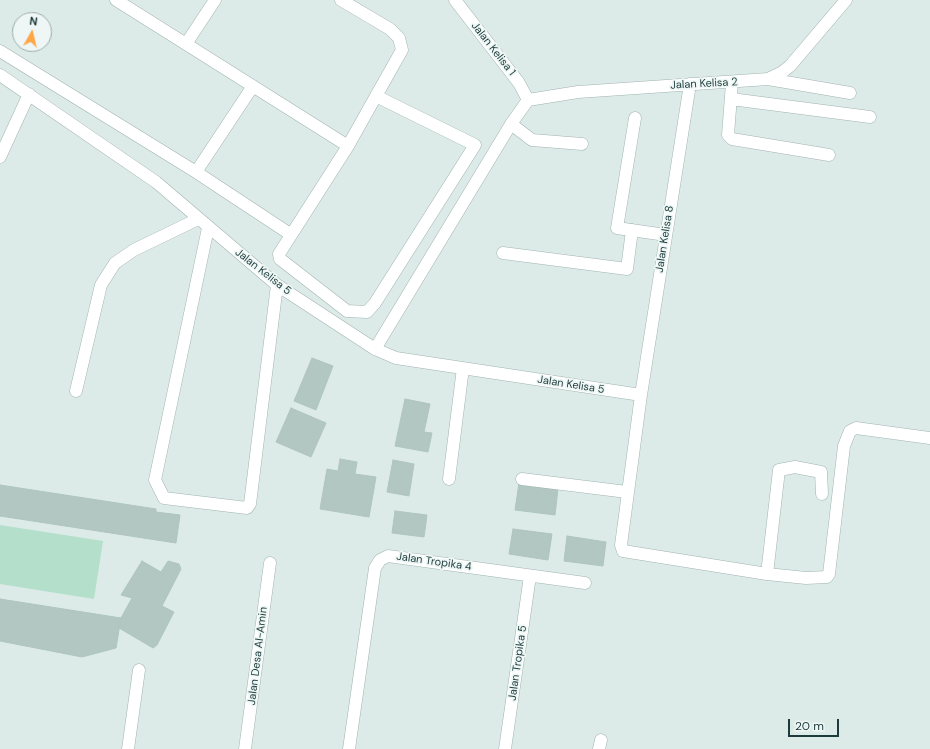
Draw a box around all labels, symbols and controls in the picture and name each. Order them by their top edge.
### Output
north arrow [12,12,52,52]
text: N [29,14,38,29]
street label: Jalan Kelisa 1 [468,20,518,78]
street label: Jalan Kelisa 2 [670,76,738,92]
street label: Jalan Kelisa 8 [653,205,677,273]
street label: Jalan Kelisa 5 [232,246,294,298]
street label: Jalan Kelisa 5 [537,373,605,397]
street label: Jalan Tropika 4 [396,550,472,574]
street label: Jalan Desa Al-Amin [245,606,271,706]
street label: Jalan Tropika 5 [506,625,530,701]
scale bar [790,711,841,737]
text: 20 m [795,718,824,734]

